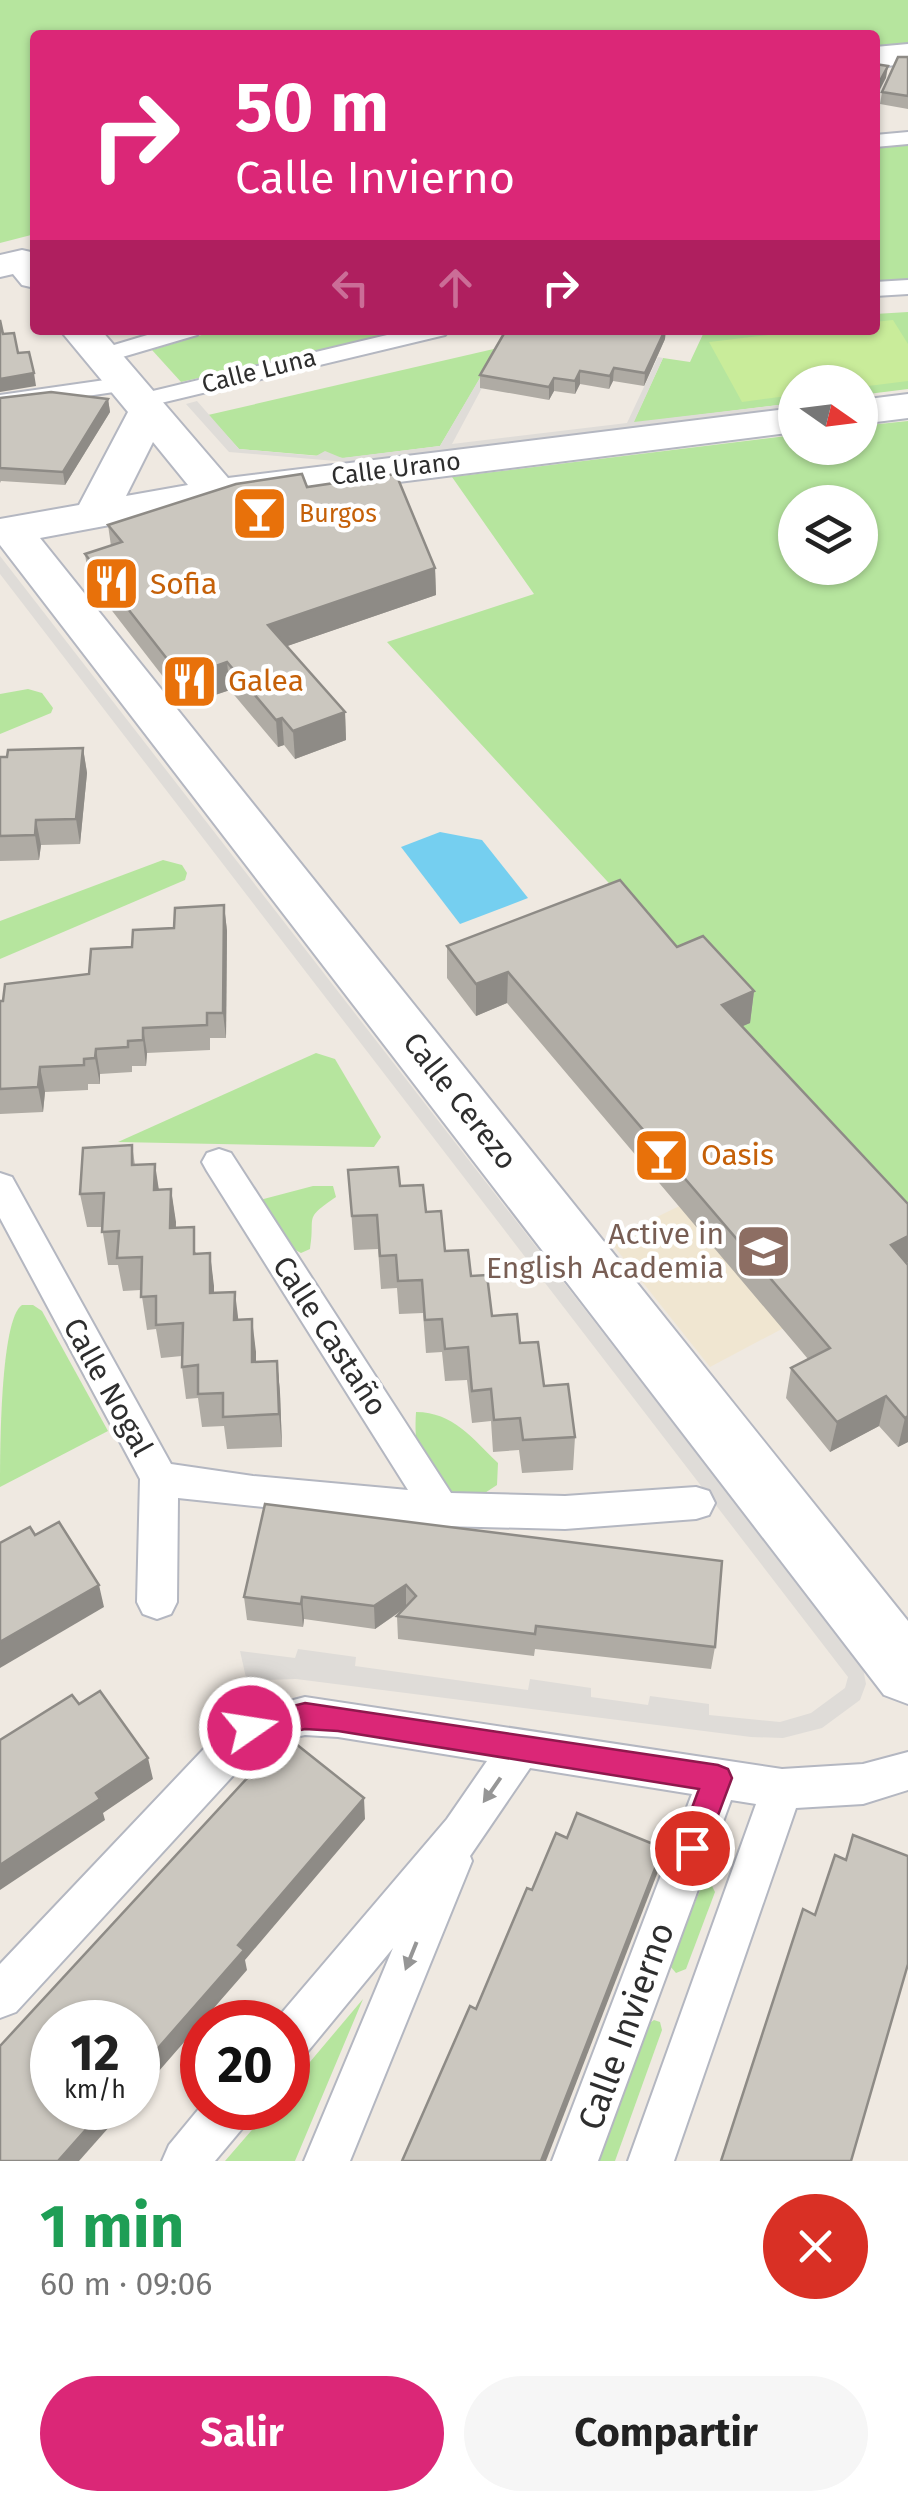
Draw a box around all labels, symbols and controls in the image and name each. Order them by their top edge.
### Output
text: 50 m [235,66,389,150]
icon: right [70,70,200,200]
text: Calle Invierno [235,151,515,205]
icon: left [323,260,378,315]
icon: ahead [428,260,483,315]
icon: right [533,260,588,315]
street label: Calle Luna [199,342,319,400]
north arrow [778,365,878,465]
map controls [778,365,878,585]
street label: Calle Urano [330,446,462,492]
bar icon: Burgos [230,484,290,544]
button: layers [778,485,878,585]
place label: Burgos [299,499,377,529]
restaurant icon: Sofia [81,554,141,614]
place label: Sofia [150,566,217,602]
restaurant icon: Galea [159,651,219,711]
place label: Galea [228,663,304,699]
street label: Calle Cerezo [395,1025,525,1177]
bar icon: Oasis [632,1125,692,1185]
place label: Oasis [701,1137,774,1173]
place label: Active in English Academia [486,1216,724,1286]
school or university icon: Active in English Academia [733,1221,793,1281]
street label: Calle Castaño [265,1250,395,1422]
street label: Calle Nogal [55,1312,161,1462]
position arrow [198,1676,302,1780]
one-way arrow [483,1777,502,1804]
pin [650,1806,735,1891]
icon: arrive [665,1821,720,1876]
street label: Calle Invierno [569,1916,683,2136]
one-way arrow [403,1941,419,1971]
speed limit sign: 20 [180,2000,310,2130]
text: 12 [70,2023,120,2083]
text: km/h [64,2075,126,2105]
text: 1 min [40,2191,184,2263]
button: close [763,2194,868,2299]
text: 60 m · 09:06 [40,2265,212,2303]
button: Salir [40,2376,444,2491]
button: Compartir [464,2376,868,2491]

